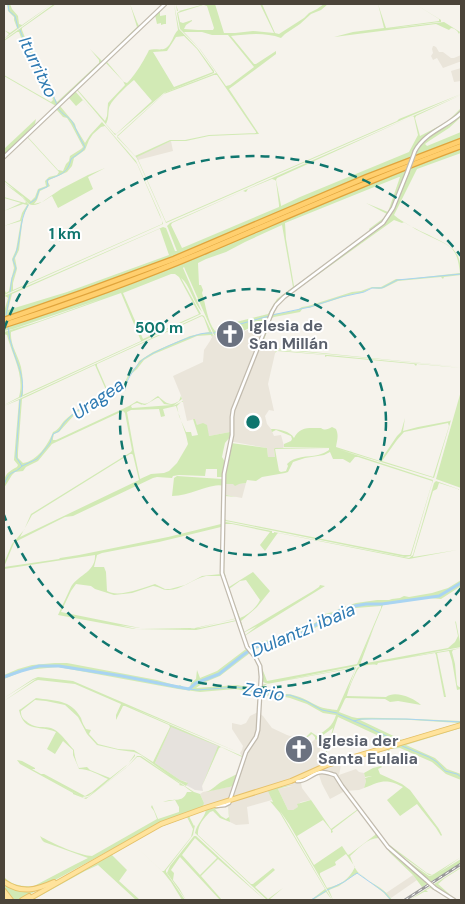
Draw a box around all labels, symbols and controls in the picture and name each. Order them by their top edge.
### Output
water label: Iturritxo [13,32,63,102]
text: 1 km [49,224,81,244]
place label: Iglesia de San Millán [249,315,328,354]
text: 500 m [135,318,183,338]
church icon: Iglesia de San Millán [215,319,245,349]
water label: Uragea [67,373,129,425]
centre of rings [244,413,262,431]
water label: Dulantzi ibaia [247,597,359,663]
water label: Zerio [242,677,286,707]
place label: Iglesia der Santa Eulalia [318,730,418,769]
church icon: Iglesia der Santa Eulalia [284,734,314,764]

